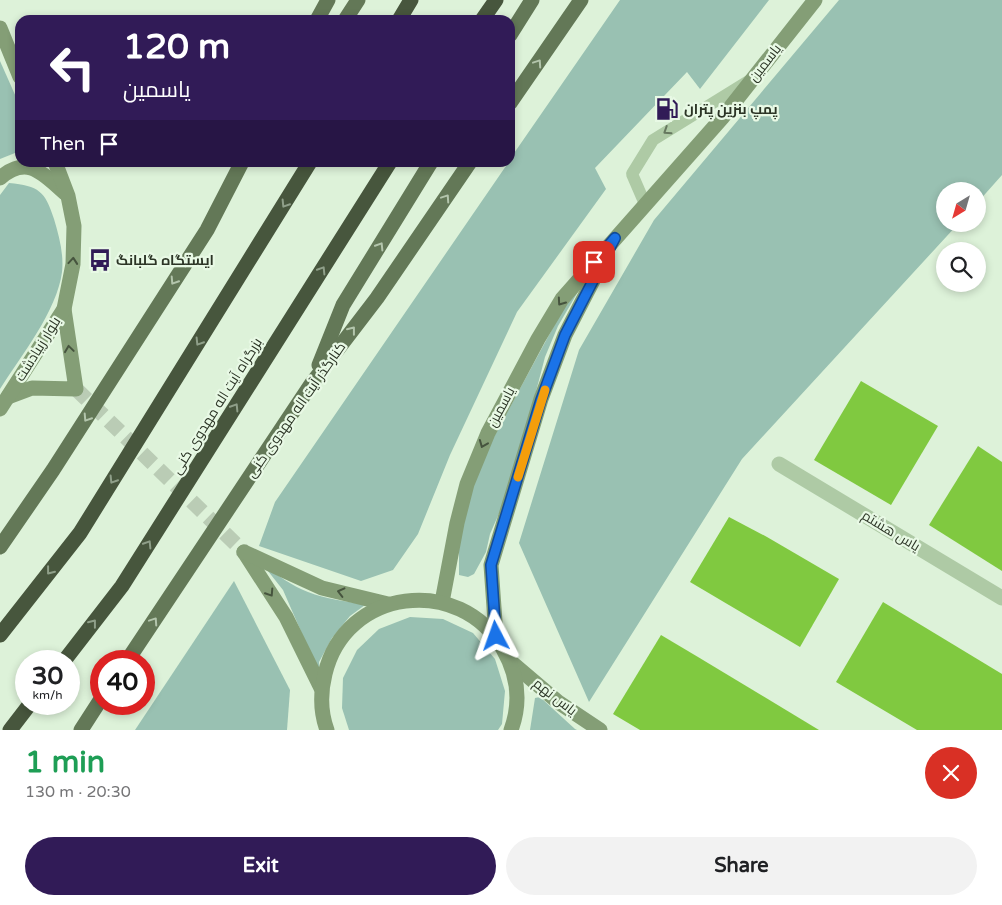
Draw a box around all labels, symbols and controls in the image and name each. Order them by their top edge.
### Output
text: 120 m [123,26,230,68]
icon: left [40,35,105,100]
street label: یاسمین [745,41,785,85]
one-way arrow [531,59,541,68]
text: یاسمین [123,77,190,103]
fuel station icon: پمپ بنزین پتران [654,96,680,122]
place label: پمپ بنزین پتران [684,101,778,120]
one-way arrow [664,124,673,134]
icon: arrive [95,130,123,158]
text: Then [40,133,85,155]
north arrow [936,182,986,232]
map controls [936,182,986,292]
one-way arrow [439,194,449,203]
one-way arrow [281,198,291,207]
pin [573,241,615,283]
one-way arrow [373,242,383,251]
button: search [936,242,986,292]
bus stop icon: ایستگاه گلبانگ [87,247,113,273]
icon: arrive [580,248,608,276]
place label: ایستگاه گلبانگ [116,252,214,269]
one-way arrow [67,257,78,265]
one-way arrow [316,266,325,275]
one-way arrow [171,275,181,284]
one-way arrow [558,296,567,306]
street label: بلوار زیبادشت [12,314,64,384]
one-way arrow [346,326,355,336]
street label: بزرگراه آیت اله مهدوی کنی [168,335,266,477]
one-way arrow [195,336,205,345]
street label: کنارگذر آیت اله مهدوی کنی [243,339,349,481]
one-way arrow [65,345,75,353]
street label: یاسمین [483,384,519,430]
one-way arrow [229,404,239,413]
one-way arrow [84,412,93,421]
one-way arrow [479,439,489,448]
one-way arrow [110,474,119,483]
street label: یاس هشتم [858,507,923,556]
one-way arrow [142,541,152,550]
one-way arrow [46,566,55,575]
one-way arrow [264,588,274,597]
one-way arrow [337,588,345,598]
position arrow [469,609,521,661]
one-way arrow [147,617,157,626]
one-way arrow [87,620,96,629]
speed limit sign: 40 [90,650,155,715]
text: 30 [32,661,63,691]
street label: یاس نهم [529,675,580,720]
text: km/h [32,688,63,702]
text: 1 min [25,744,105,781]
button: close [925,747,977,799]
text: 130 m · 20:30 [25,782,131,802]
button: Exit [25,837,496,895]
button: Share [506,837,977,895]

